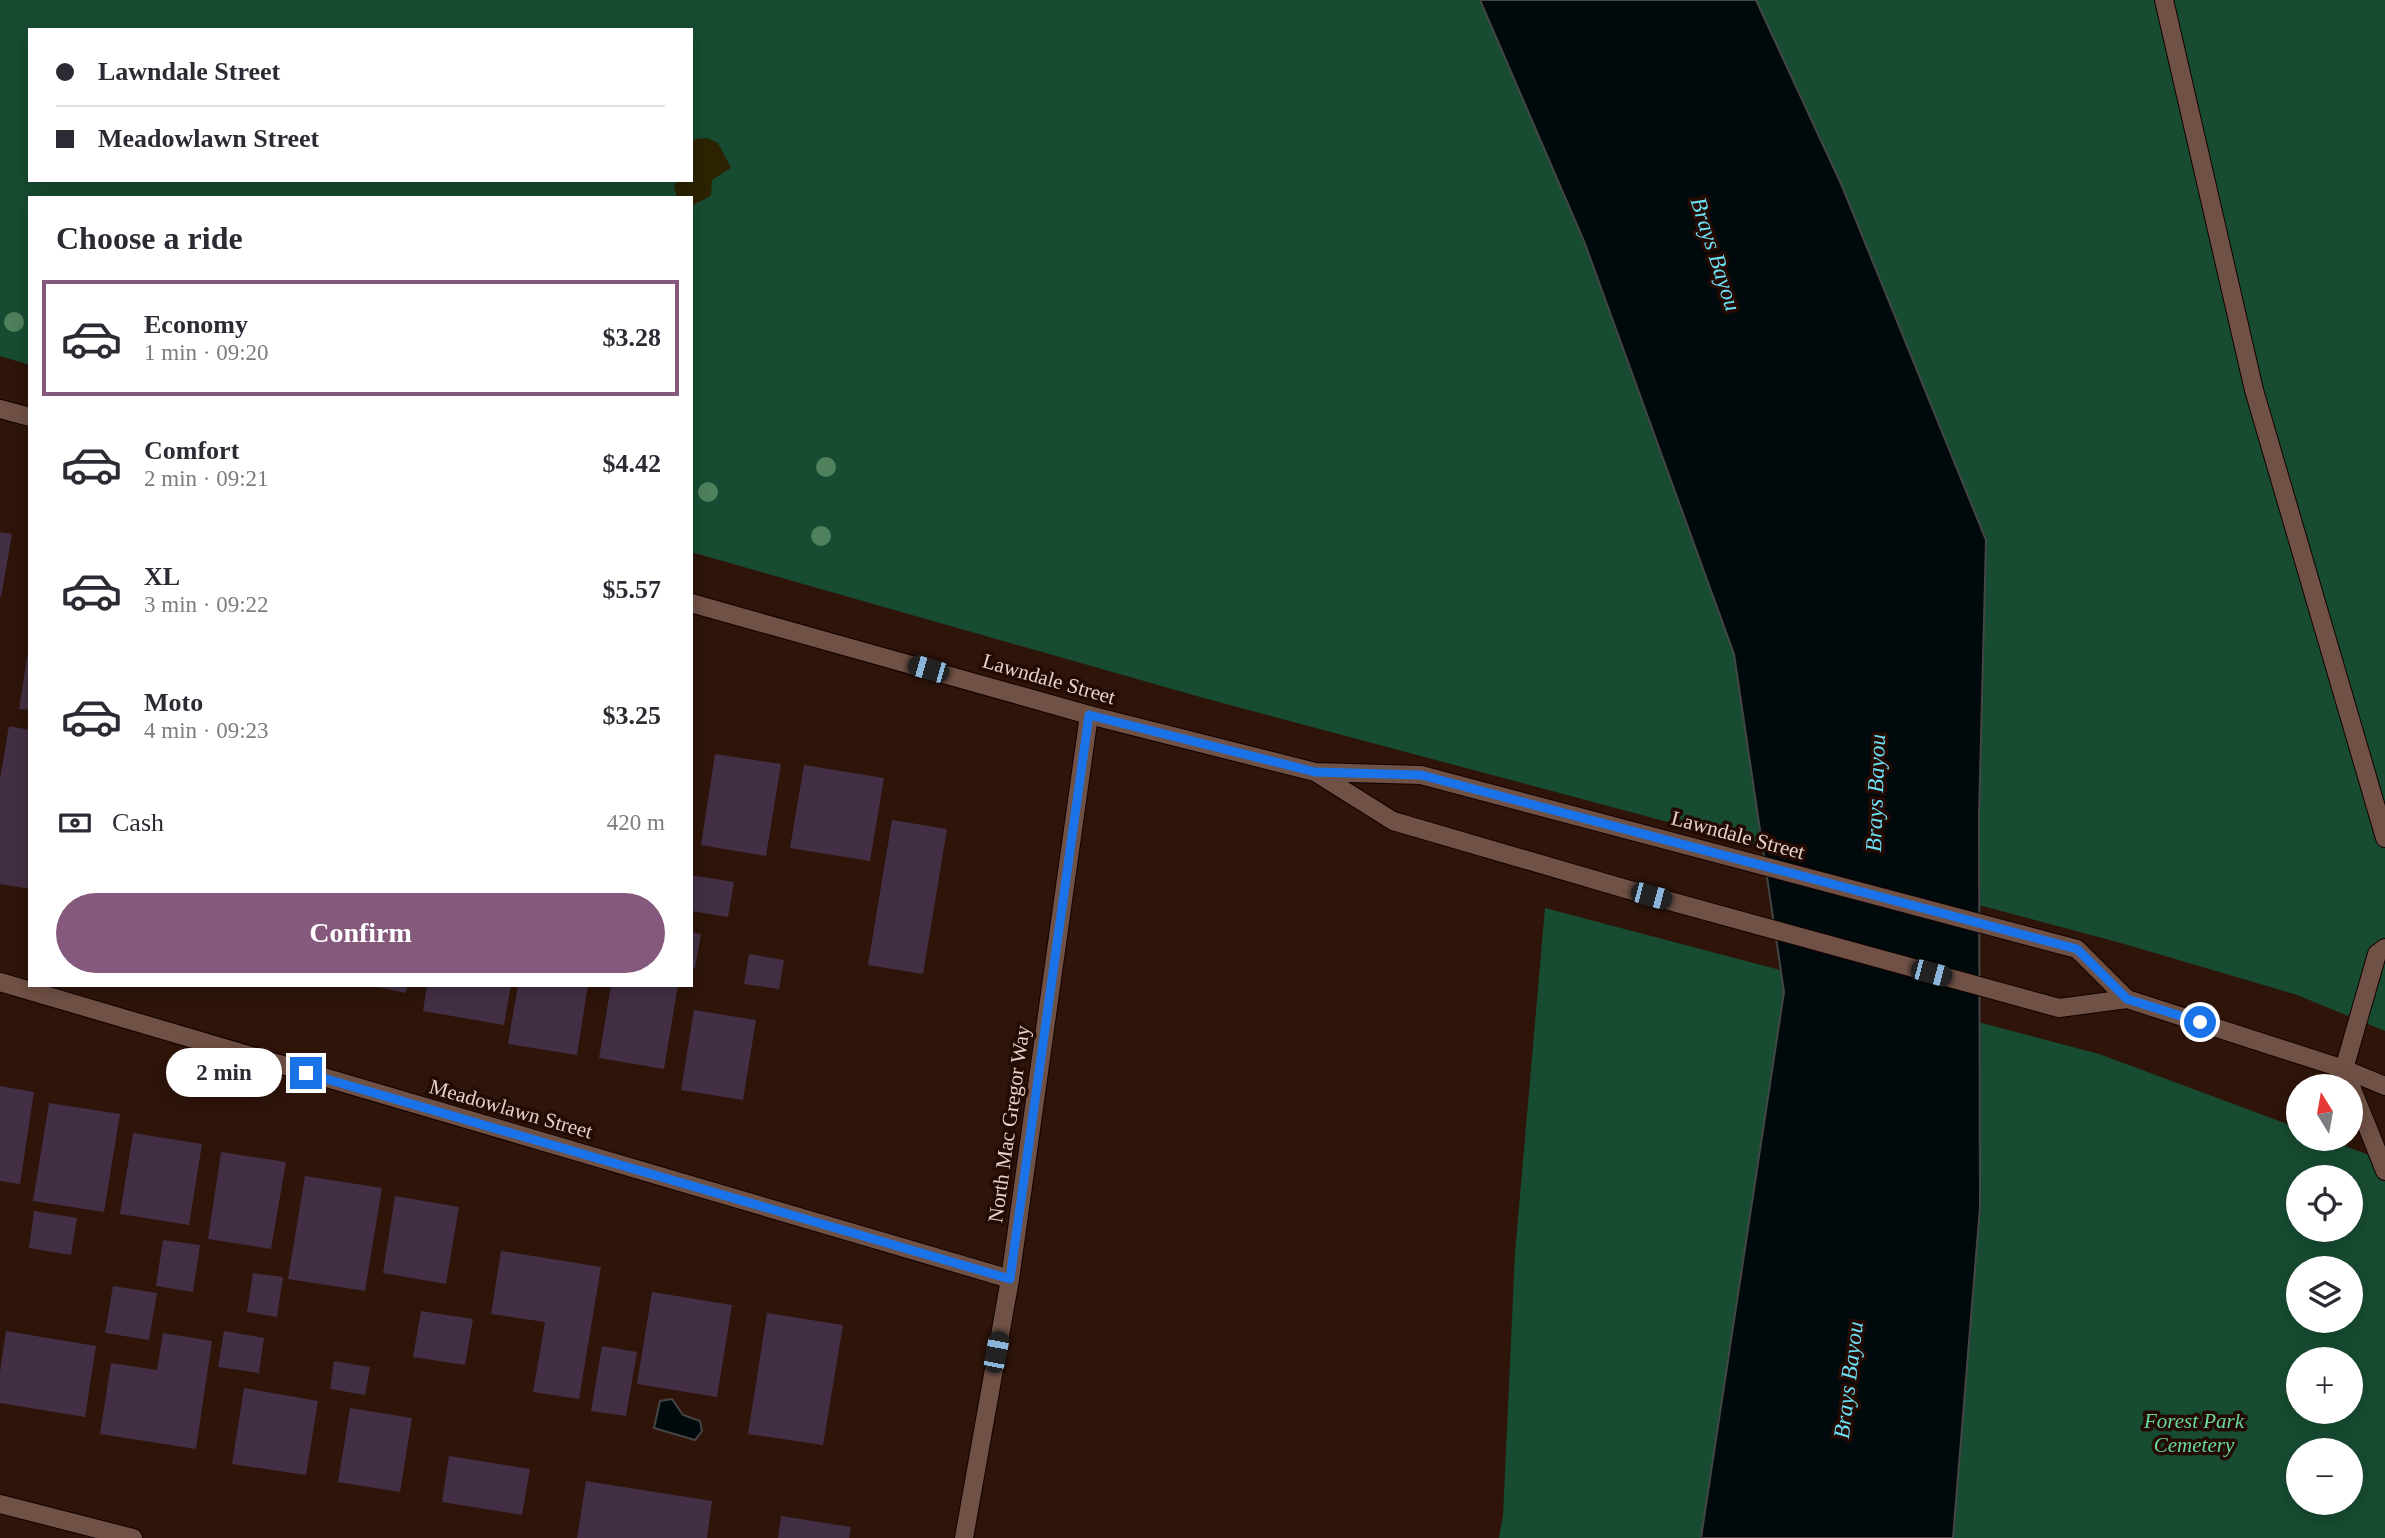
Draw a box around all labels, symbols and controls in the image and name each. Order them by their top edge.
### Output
text: Lawndale Street [98,57,280,86]
text: Meadowlawn Street [98,124,319,153]
water label: Brays Bayou [1685,194,1746,314]
text: Choose a ride [56,220,243,256]
icon: car [60,307,123,370]
text: Economy [144,310,248,339]
text: $3.28 [603,323,661,352]
text: 1 min · 09:20 [144,340,269,365]
icon: car [60,433,123,496]
text: Comfort [144,436,239,465]
text: $4.42 [603,449,661,478]
text: 2 min · 09:21 [144,466,269,491]
icon: car [60,559,123,622]
text: XL [144,562,180,591]
text: $5.57 [603,575,661,604]
text: 3 min · 09:22 [144,592,269,617]
street label: Lawndale Street [980,649,1118,709]
car [905,653,952,685]
icon: car [60,685,123,748]
text: Moto [144,688,203,717]
text: $3.25 [603,701,661,730]
text: 4 min · 09:23 [144,718,269,743]
water label: Brays Bayou [1861,734,1890,853]
icon: cash [56,804,94,842]
street label: Lawndale Street [1669,806,1807,864]
text: Cash [112,808,164,837]
text: 420 m [607,810,665,835]
car [1628,880,1675,912]
button: Confirm [56,893,665,973]
car [1908,957,1955,989]
route start [2184,1006,2216,1038]
street label: North Mac Gregor Way [983,1023,1035,1224]
callout: 2 min [166,1048,282,1098]
route end [290,1057,322,1089]
text: 2 min [196,1060,252,1085]
street label: Meadowlawn Street [427,1074,595,1144]
north arrow [2286,1074,2362,1152]
map controls [2286,1074,2363,1515]
button: locate [2286,1165,2363,1242]
button: layers [2286,1256,2363,1333]
water label: Brays Bayou [1829,1320,1868,1440]
car [982,1329,1011,1375]
button: + [2286,1347,2363,1424]
park label: Forest Park Cemetery [2143,1409,2245,1457]
button: − [2286,1438,2363,1515]

